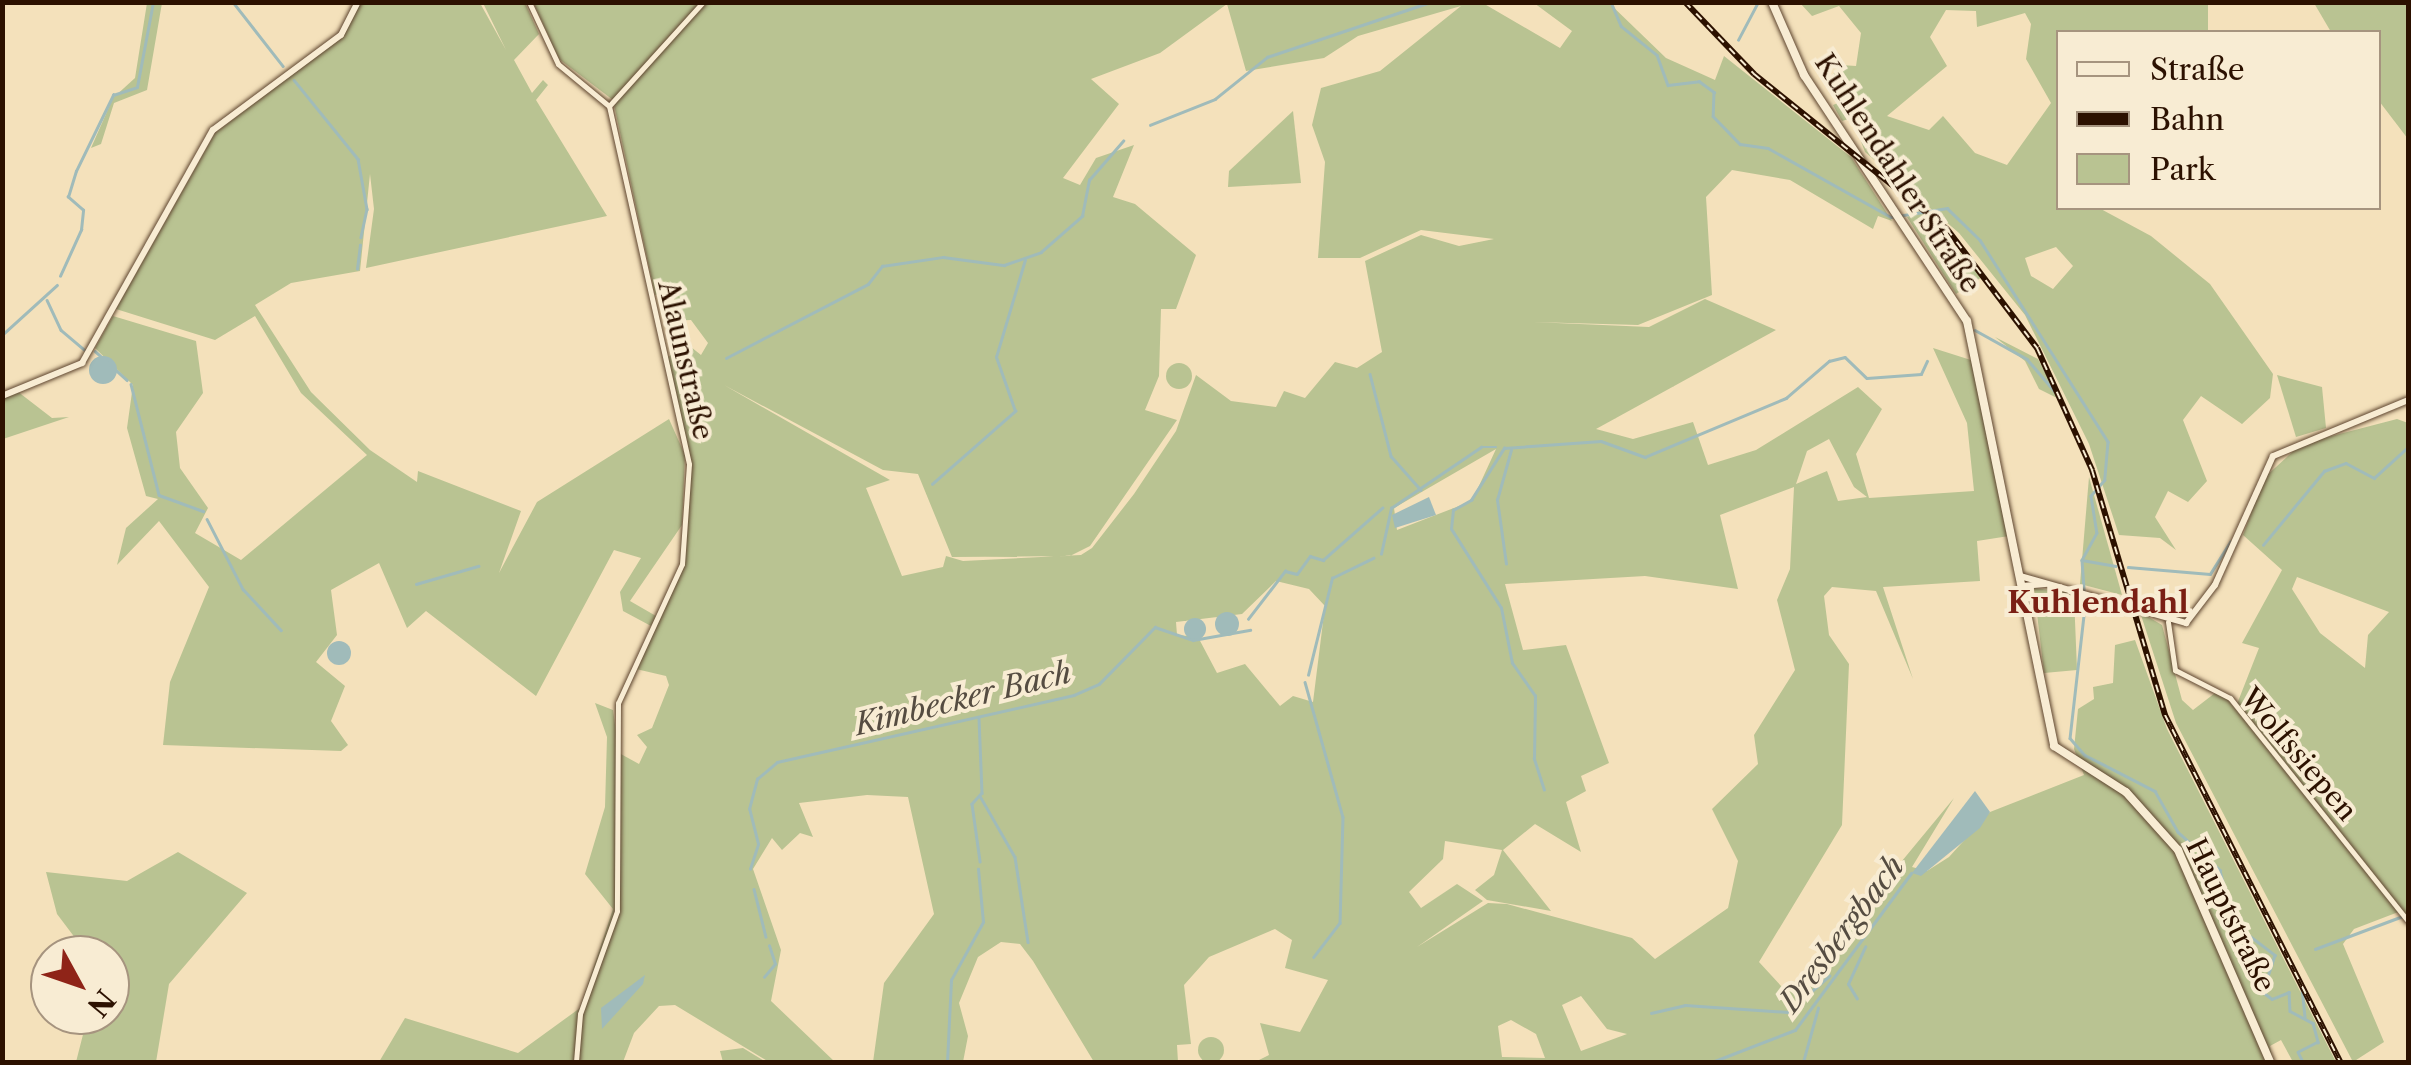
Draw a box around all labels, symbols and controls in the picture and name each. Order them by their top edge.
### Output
legend [2056,30,2381,210]
street label: Kuhlendahler Straße [1808,47,1988,299]
text: Straße [2150,51,2245,88]
text: Bahn [2150,101,2224,138]
text: Park [2150,151,2215,188]
street label: Alaunstraße [651,277,721,443]
district label: Kuhlendahl [2007,585,2189,621]
water label: Kimbecker Bach [851,655,1075,743]
street label: Wolfssiepen [2234,681,2364,827]
street label: Hauptstraße [2179,833,2283,997]
water label: Dresbergbach [1772,849,1912,1019]
north arrow [30,935,130,1035]
text: N [81,983,122,1023]

